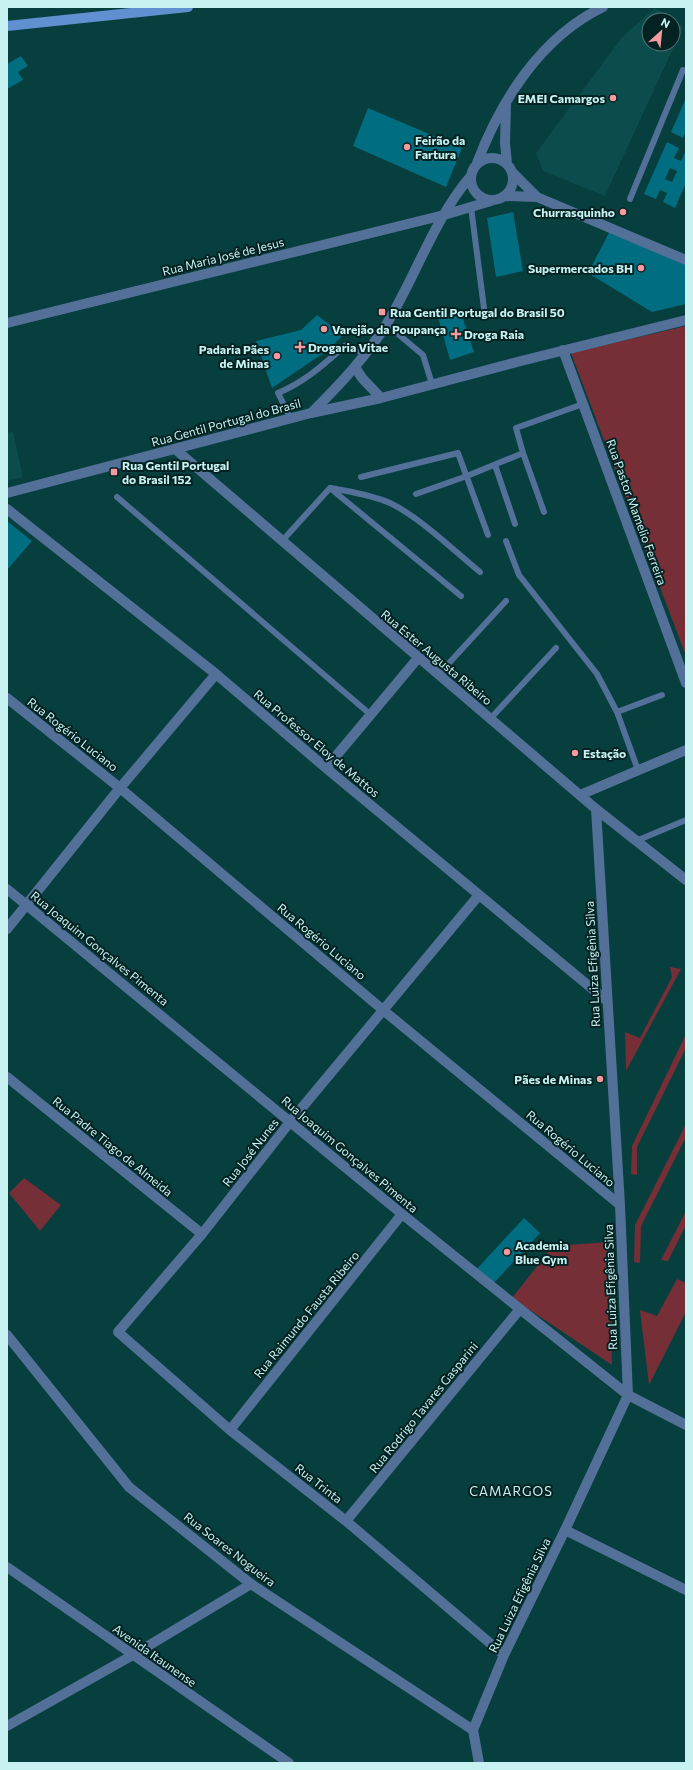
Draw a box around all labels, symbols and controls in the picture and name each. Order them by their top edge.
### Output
north arrow [641,12,681,52]
text: N [659,15,672,30]
place label: EMEI Camargos [518,91,605,105]
marker: EMEI Camargos [608,93,618,103]
place label: Feirão da Fartura [415,133,465,161]
marker: Feirão da Fartura [402,142,412,152]
place label: Churrasquinho [533,205,615,219]
marker: Churrasquinho [618,207,628,217]
street label: Rua Maria José de Jesus [161,234,286,279]
place label: Supermercados BH [528,261,633,275]
marker: Supermercados BH [636,263,646,273]
place label: Rua Gentil Portugal do Brasil 50 [390,305,565,319]
marker: Rua Gentil Portugal do Brasil 50 [377,307,387,317]
place label: Varejão da Poupança [332,322,446,336]
marker: Varejão da Poupança [319,324,329,334]
place label: Droga Raia [464,327,524,341]
marker: Droga Raia [451,329,461,339]
place label: Drogaria Vitae [308,340,388,354]
place label: Padaria Pães de Minas [199,342,269,370]
marker: Drogaria Vitae [295,342,305,352]
marker: Padaria Pães de Minas [272,351,282,361]
street label: Rua Gentil Portugal do Brasil [150,395,302,449]
street label: Rua Pastor Mamelio Ferreira [604,437,670,587]
place label: Rua Gentil Portugal do Brasil 152 [122,458,229,486]
marker: Rua Gentil Portugal do Brasil 152 [109,467,119,477]
street label: Rua Ester Augusta Ribeiro [379,607,495,707]
street label: Rua Professor Eloy de Mattos [251,686,383,800]
street label: Rua Rogério Luciano [25,694,121,774]
place label: Estação [583,746,626,760]
marker: Estação [570,748,580,758]
street label: Rua Joaquim Gonçalves Pimenta [28,888,172,1009]
street label: Rua Rogério Luciano [275,900,369,982]
street label: Rua Luiza Efigênia Silva [582,901,602,1027]
place label: Pães de Minas [514,1072,592,1086]
marker: Pães de Minas [595,1074,605,1084]
street label: Rua Padre Tiago de Almeida [50,1093,176,1199]
street label: Rua Joaquim Gonçalves Pimenta [278,1093,421,1216]
street label: Rua Rogério Luciano [524,1107,618,1189]
street label: Rua José Nunes [219,1115,282,1189]
street label: Rua Luiza Efigênia Silva [601,1224,619,1350]
place label: Academia Blue Gym [515,1238,569,1266]
marker: Academia Blue Gym [502,1247,512,1257]
street label: Rua Raimundo Fausta Ribeiro [251,1248,361,1380]
street label: Rua Rodrigo Tavares Gasparini [366,1339,480,1475]
street label: Rua Trinta [293,1460,345,1506]
district label: CAMARGOS [469,1483,553,1499]
street label: Rua Soares Nogueira [181,1509,279,1589]
street label: Rua Luiza Efigênia Silva [485,1535,553,1655]
street label: Avenida Itaunense [111,1621,199,1689]

